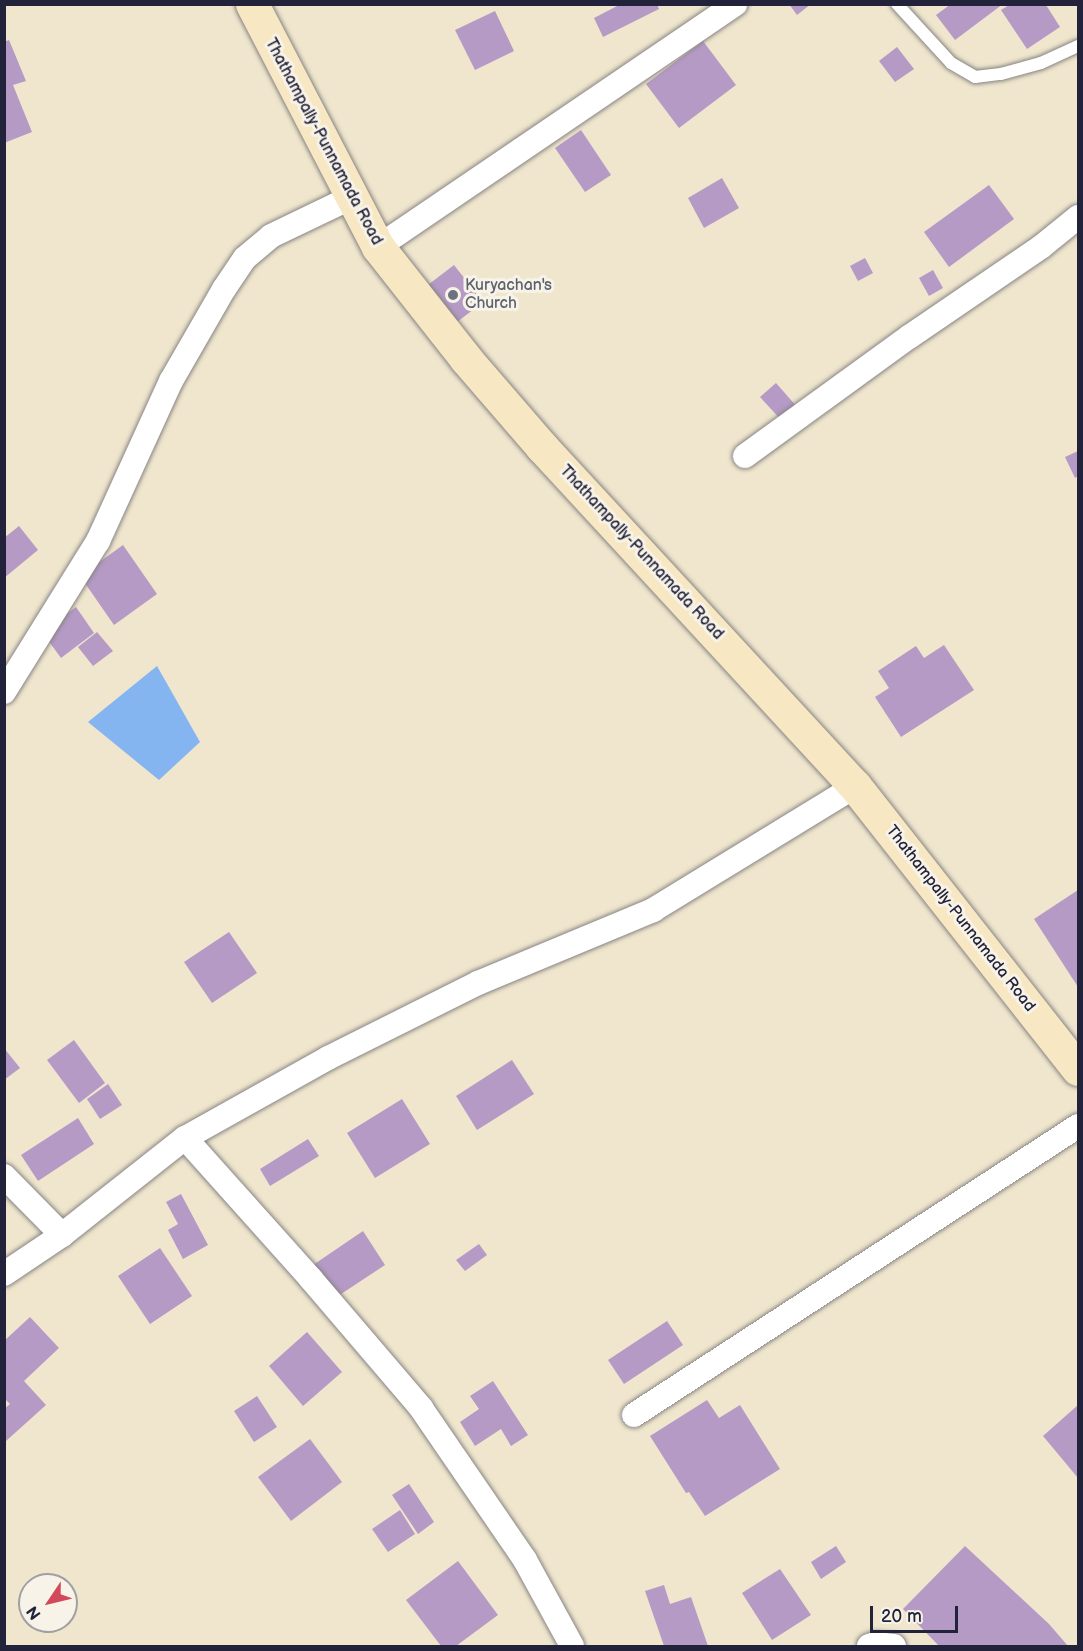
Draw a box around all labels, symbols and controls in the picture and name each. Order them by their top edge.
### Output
street label: Thathampally-Punnamada Road [260,35,386,249]
place label: Kuryachan's Church [465,276,552,314]
marker: Kuryachan's Church [446,288,460,302]
street label: Thathampally-Punnamada Road [555,462,727,644]
street label: Thathampally-Punnamada Road [881,822,1039,1016]
north arrow [18,1573,78,1633]
scale bar [873,1594,962,1632]
text: N [23,1602,46,1623]
text: 20 m [881,1606,922,1627]

